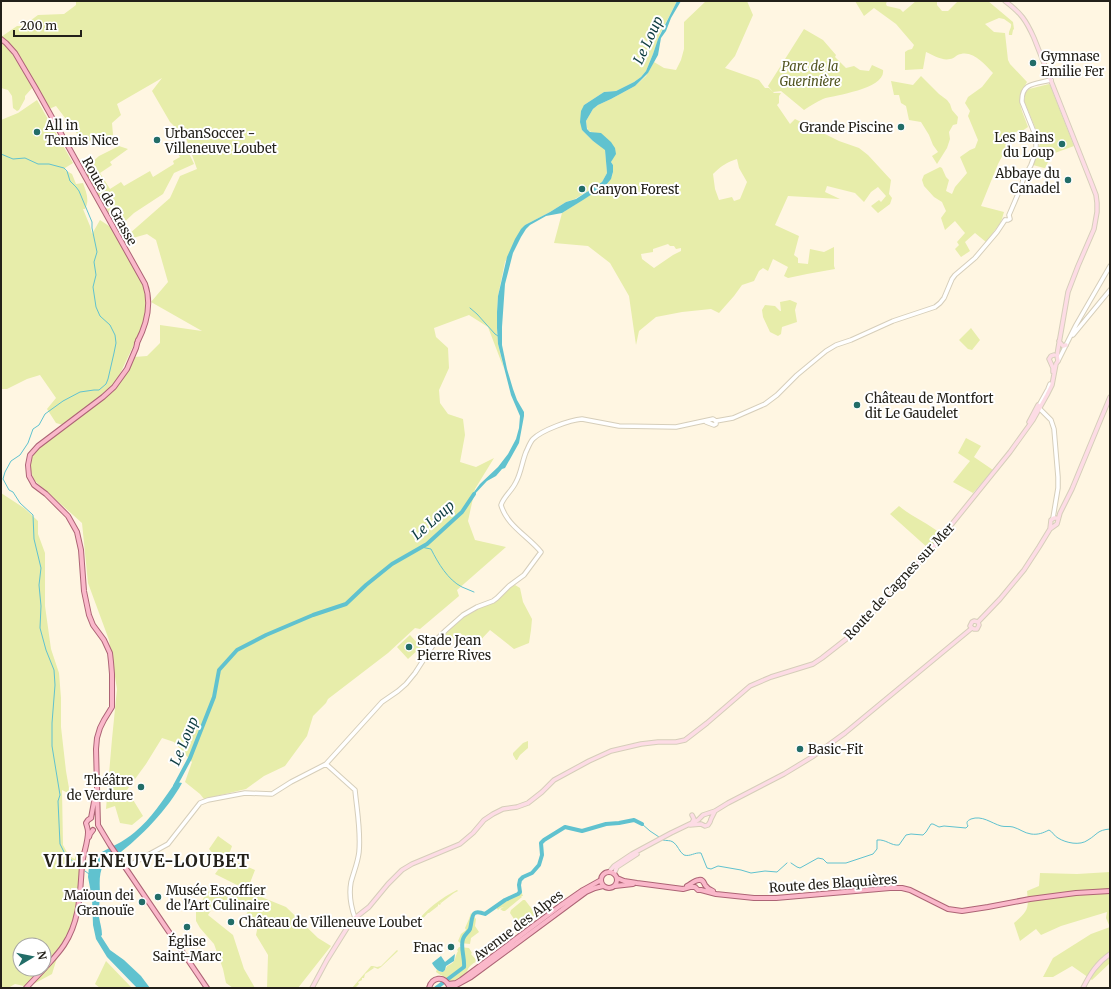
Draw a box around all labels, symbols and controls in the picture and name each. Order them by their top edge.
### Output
scale bar [14,12,81,38]
water label: Le Loup [629,13,667,67]
text: 200 m [20,18,57,33]
place label: Gymnase Emilie Fer [1041,48,1105,80]
park label: Parc de la Guerinière [779,58,841,90]
marker: Gymnase Emilie Fer [1028,58,1038,68]
place label: All in Tennis Nice [44,117,119,149]
place label: Grande Piscine [800,119,893,136]
marker: Grande Piscine [896,122,906,132]
place label: UrbanSoccer - Villeneuve Loubet [164,125,277,157]
marker: All in Tennis Nice [32,127,42,137]
place label: Les Bains du Loup [994,129,1054,161]
marker: UrbanSoccer - Villeneuve Loubet [152,135,162,145]
marker: Les Bains du Loup [1057,139,1067,149]
street label: Route de Grasse [78,154,141,249]
place label: Abbaye du Canadel [994,165,1060,197]
marker: Abbaye du Canadel [1063,175,1073,185]
place label: Canyon Forest [590,181,679,198]
marker: Canyon Forest [577,184,587,194]
place label: Château de Montfort dit Le Gaudelet [865,390,994,422]
marker: Château de Montfort dit Le Gaudelet [852,400,862,410]
water label: Le Loup [408,496,458,544]
street label: Route de Cagnes sur Mer [841,519,958,644]
place label: Stade Jean Pierre Rives [417,632,491,664]
marker: Stade Jean Pierre Rives [404,642,414,652]
water label: Le Loup [166,714,202,768]
place label: Basic-Fit [808,741,863,758]
marker: Basic-Fit [795,744,805,754]
place label: Théâtre de Verdure [67,772,133,804]
marker: Théâtre de Verdure [136,782,146,792]
district label: VILLENEUVE-LOUBET [43,850,250,872]
street label: Route des Blaquières [768,871,898,896]
place label: Musée Escoffier de l'Art Culinaire [166,882,270,914]
street label: Avenue des Alpes [469,886,566,965]
place label: Maïoun dei Granouïe [64,887,134,919]
marker: Musée Escoffier de l'Art Culinaire [153,892,163,902]
marker: Maïoun dei Granouïe [137,897,147,907]
place label: Château de Villeneuve Loubet [239,914,422,931]
marker: Château de Villeneuve Loubet [226,917,236,927]
marker: Église Saint-Marc [182,922,192,932]
place label: Église Saint-Marc [152,932,222,965]
north arrow [12,937,52,977]
place label: Fnac [413,939,443,956]
marker: Fnac [446,942,456,952]
text: N [34,950,50,961]

